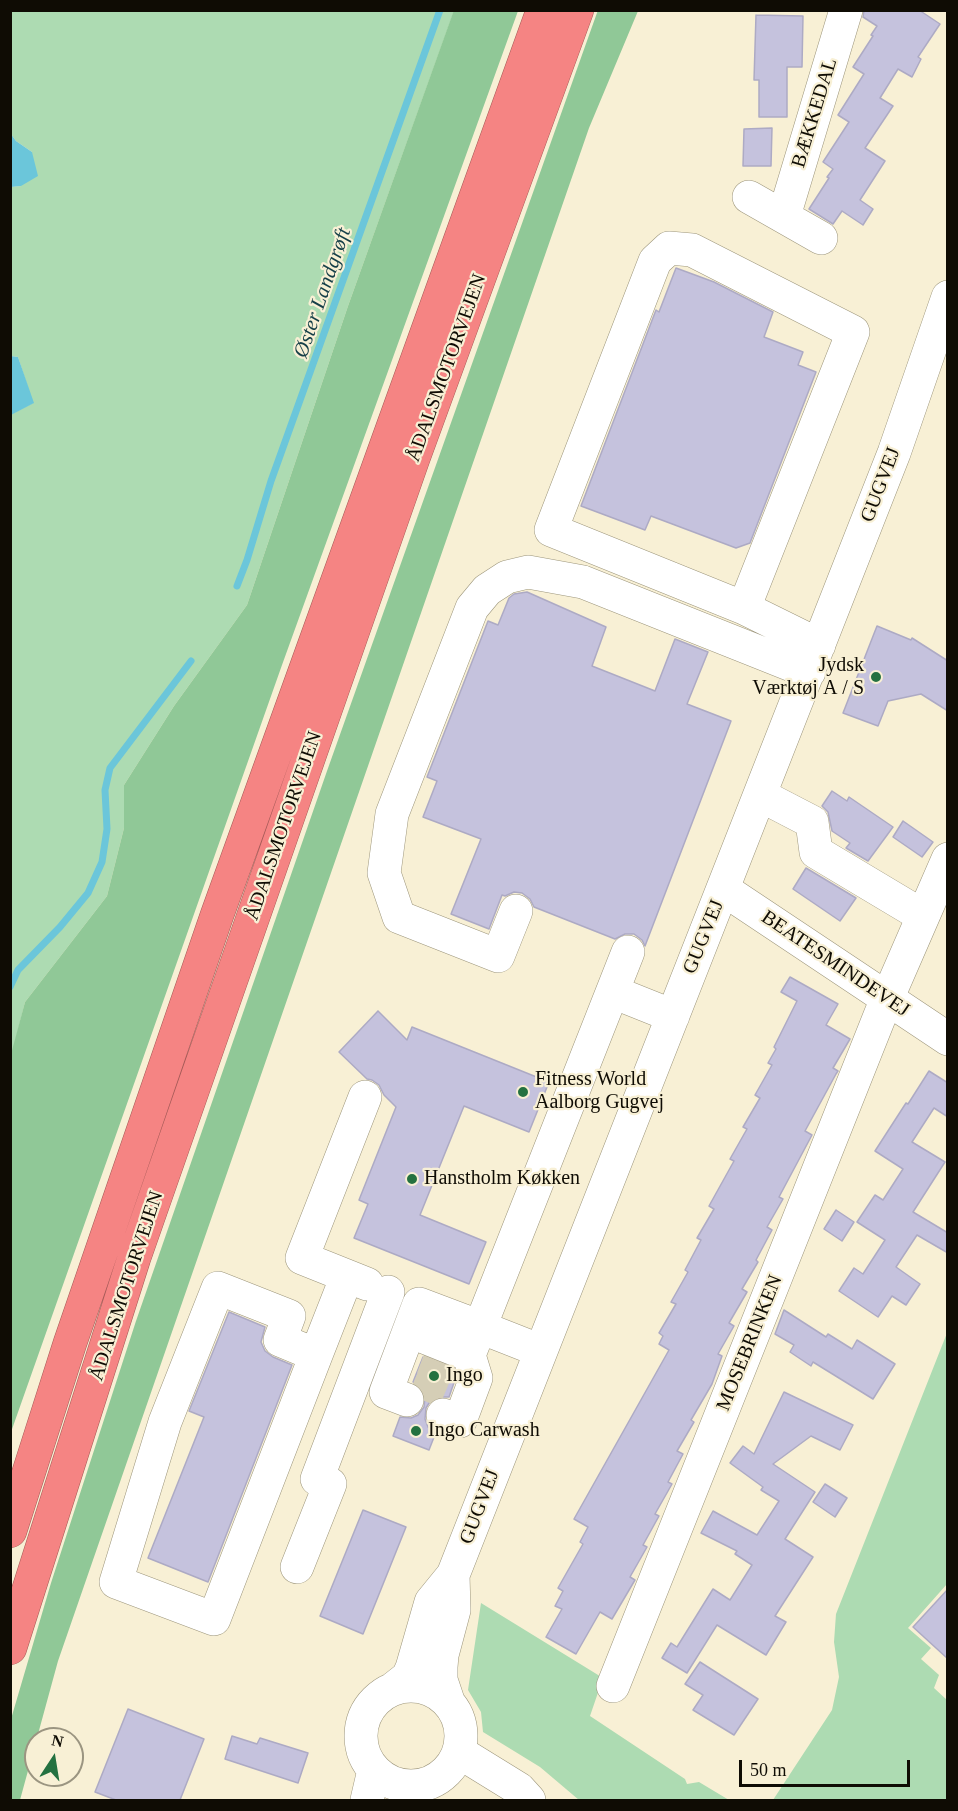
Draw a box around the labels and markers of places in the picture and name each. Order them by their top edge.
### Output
place label: Jydsk Værktøj A / S [752,654,864,701]
marker: Jydsk Værktøj A / S [869,670,883,684]
place label: Fitness World Aalborg Gugvej [535,1068,664,1115]
marker: Fitness World Aalborg Gugvej [516,1085,530,1099]
place label: Hanstholm Køkken [424,1167,580,1191]
marker: Hanstholm Køkken [405,1172,419,1186]
place label: Ingo [446,1364,483,1388]
marker: Ingo [427,1369,441,1383]
place label: Ingo Carwash [428,1419,540,1443]
marker: Ingo Carwash [409,1424,423,1438]

